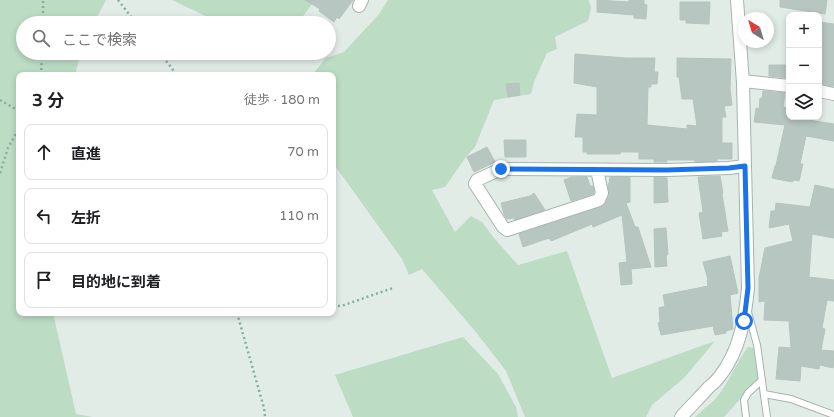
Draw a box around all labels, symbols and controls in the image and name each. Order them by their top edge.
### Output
north arrow [738,12,774,48]
map controls [786,12,822,120]
button: + [786,12,822,48]
search box [16,16,336,60]
icon: search [30,27,52,49]
text: ここで検索 [62,31,137,49]
button: − [786,48,822,84]
button: layers [786,84,822,120]
text: 3 分 [32,90,64,111]
text: 徒歩 · 180 m [244,92,320,108]
icon: ahead [33,141,55,163]
text: 70 m [287,144,319,160]
text: 直進 [71,145,101,163]
route end [492,160,510,178]
icon: left [33,205,55,227]
text: 110 m [279,208,319,224]
text: 左折 [71,209,101,227]
icon: arrive [33,269,55,291]
text: 目的地に到着 [71,273,161,291]
route start [735,312,753,330]

